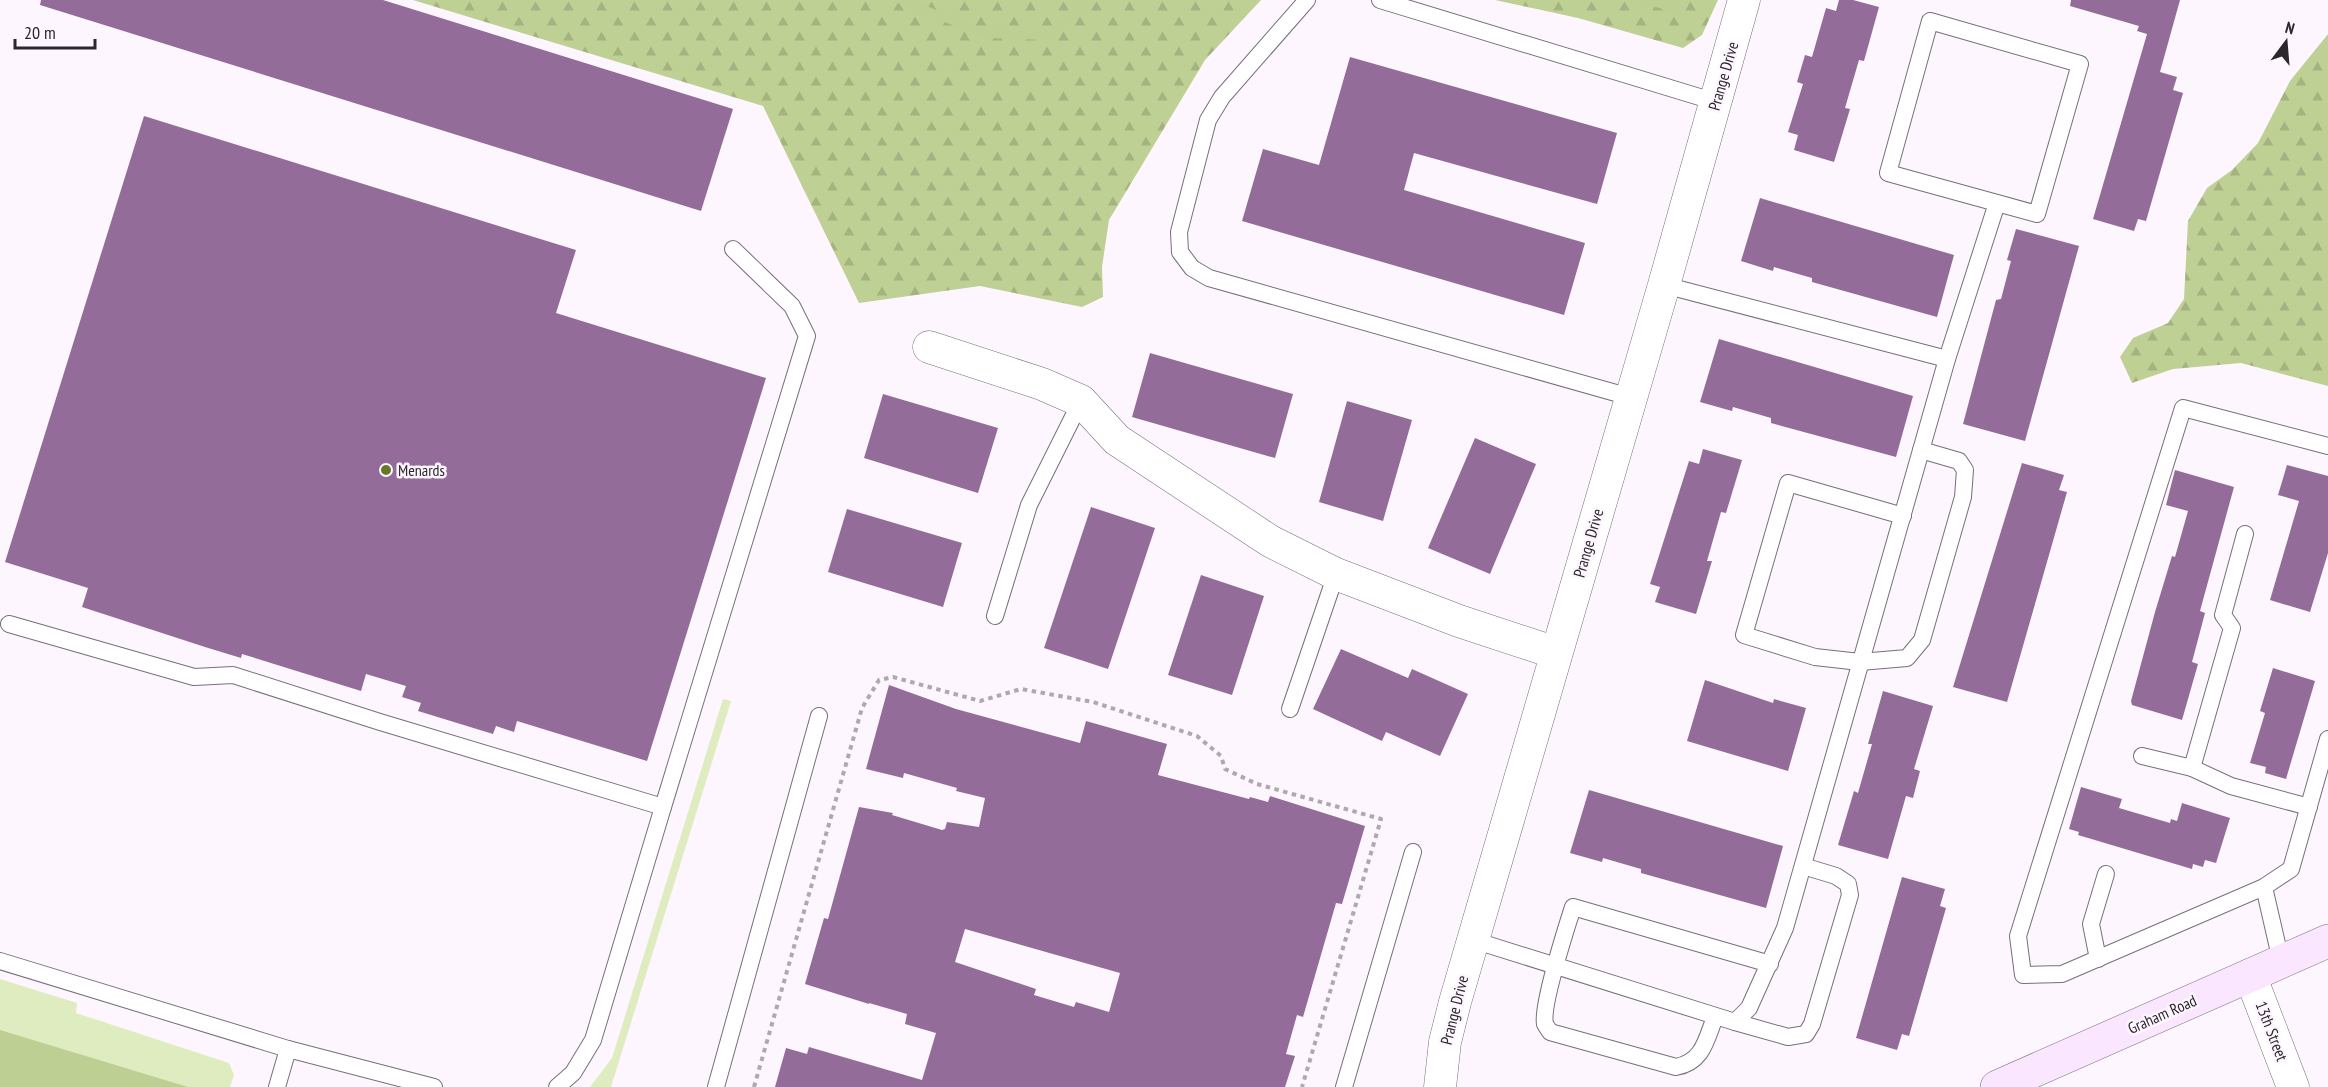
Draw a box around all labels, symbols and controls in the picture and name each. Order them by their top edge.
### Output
scale bar [15,12,94,50]
north arrow [2256,12,2316,72]
text: N [2283,17,2297,38]
text: 20 m [24,21,56,44]
street label: Prange Drive [1704,39,1742,113]
place label: Menards [398,460,445,480]
marker: Menards [379,463,393,477]
street label: Prange Drive [1569,506,1607,580]
street label: Prange Drive [1436,973,1472,1047]
street label: Graham Road [2124,990,2200,1038]
street label: 13th Street [2251,998,2293,1064]

